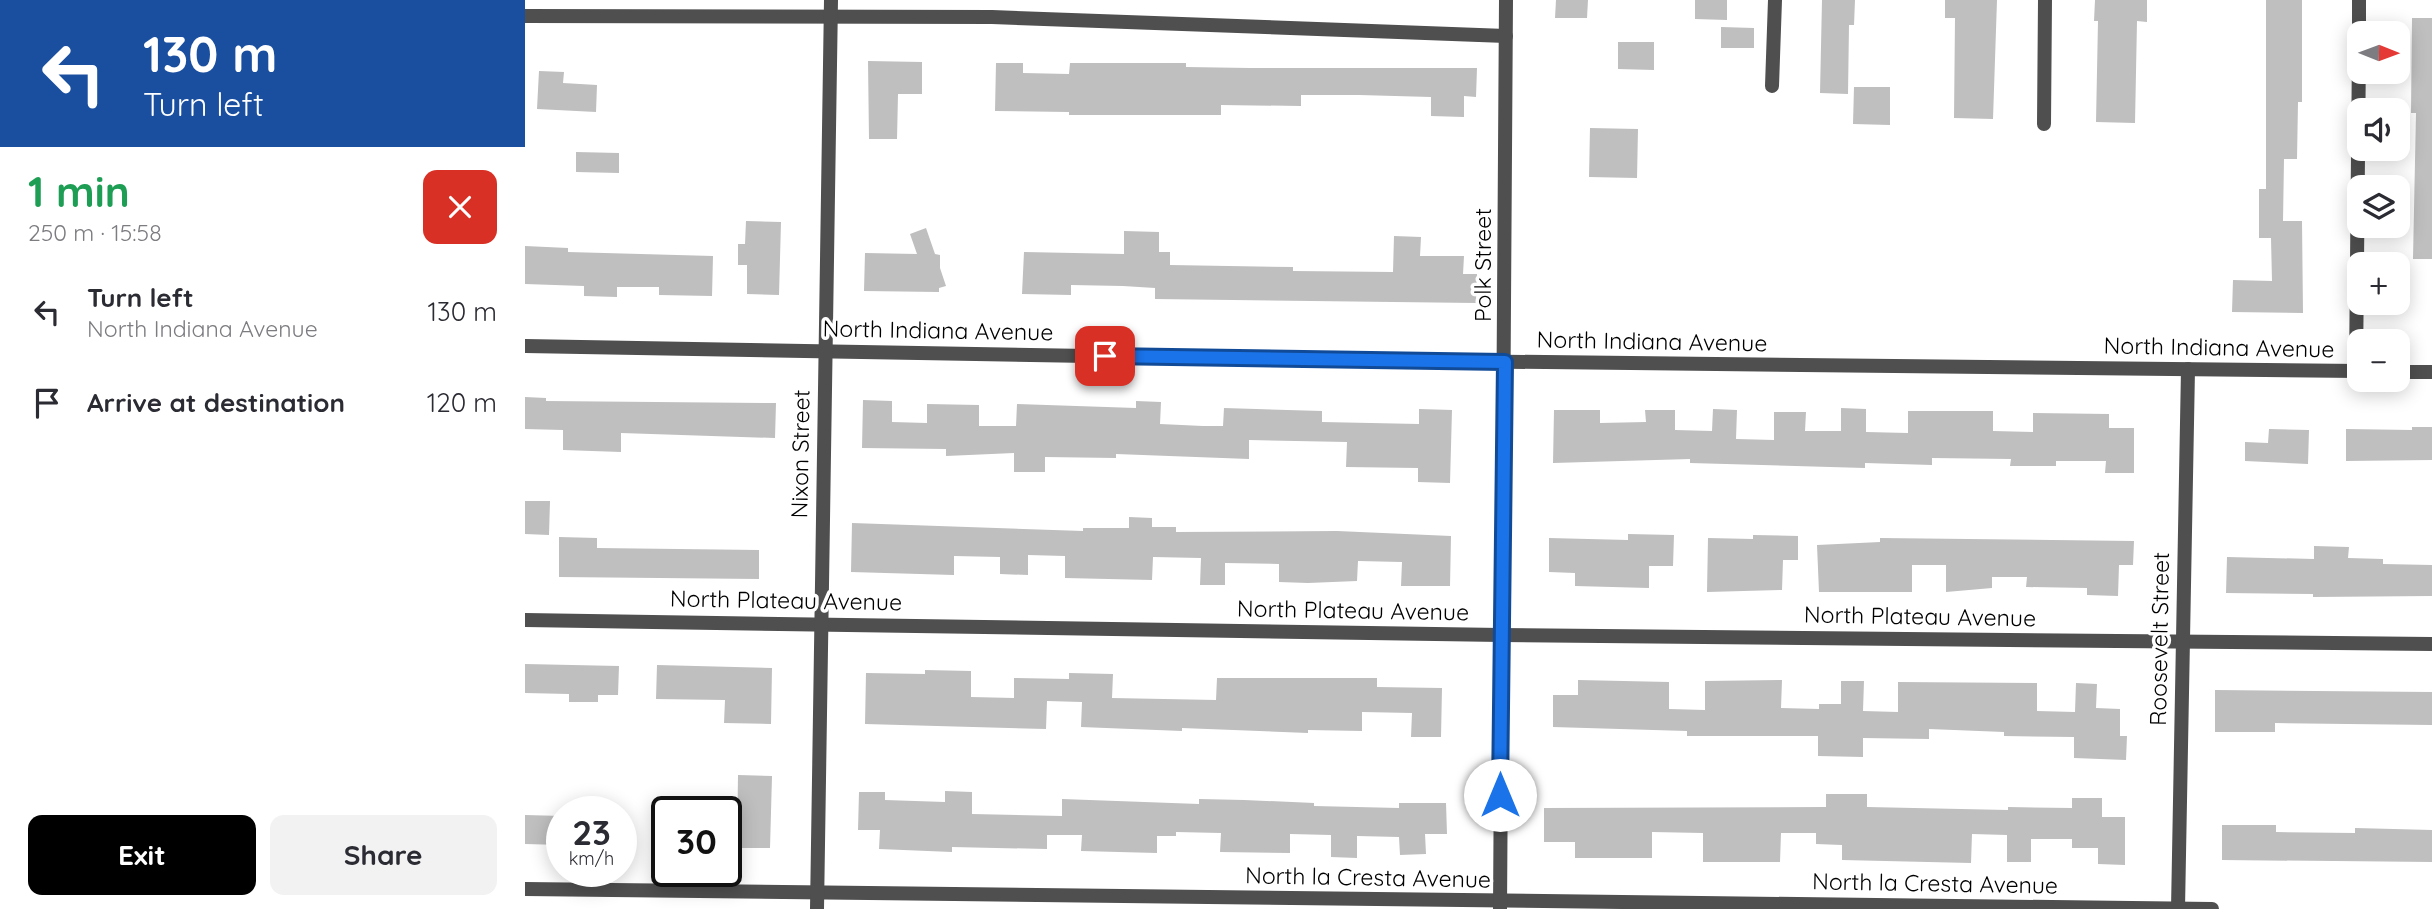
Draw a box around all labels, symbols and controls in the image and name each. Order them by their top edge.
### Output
north arrow [2347,21,2410,84]
map controls [2347,21,2410,392]
text: 130 m [143,23,277,84]
icon: left [28,28,119,119]
text: Turn left [143,84,264,124]
button: sound [2347,98,2410,161]
text: 1 min [28,165,130,218]
button: close [423,170,497,244]
button: layers [2347,175,2410,238]
street label: Polk Street [1468,208,1497,322]
text: 250 m · 15:58 [28,218,162,247]
button: + [2347,252,2410,315]
text: Turn left [87,281,194,314]
icon: left [28,293,66,331]
text: 130 m [427,295,497,328]
street label: North Indiana Avenue [822,313,1054,347]
text: North Indiana Avenue [87,314,318,343]
street label: North Indiana Avenue [1536,324,1768,358]
pin [1075,326,1135,386]
button: − [2347,329,2410,392]
street label: North Indiana Avenue [2103,330,2335,364]
icon: arrive [1086,337,1124,375]
icon: arrive [28,384,66,422]
text: Arrive at destination [87,386,345,419]
text: 120 m [427,386,497,419]
street label: Nixon Street [784,389,816,519]
street label: Roosevelt Street [2143,552,2175,726]
street label: North Plateau Avenue [670,583,902,617]
street label: North Plateau Avenue [1237,593,1469,627]
street label: North Plateau Avenue [1804,599,2036,633]
position arrow [1463,758,1537,832]
speed limit sign: 30 [651,796,742,887]
text: 23 [572,810,611,854]
button: Exit [28,815,256,895]
button: Share [270,815,497,895]
text: km/h [569,847,614,870]
street label: North la Cresta Avenue [1245,860,1491,894]
street label: North la Cresta Avenue [1812,866,2058,900]

